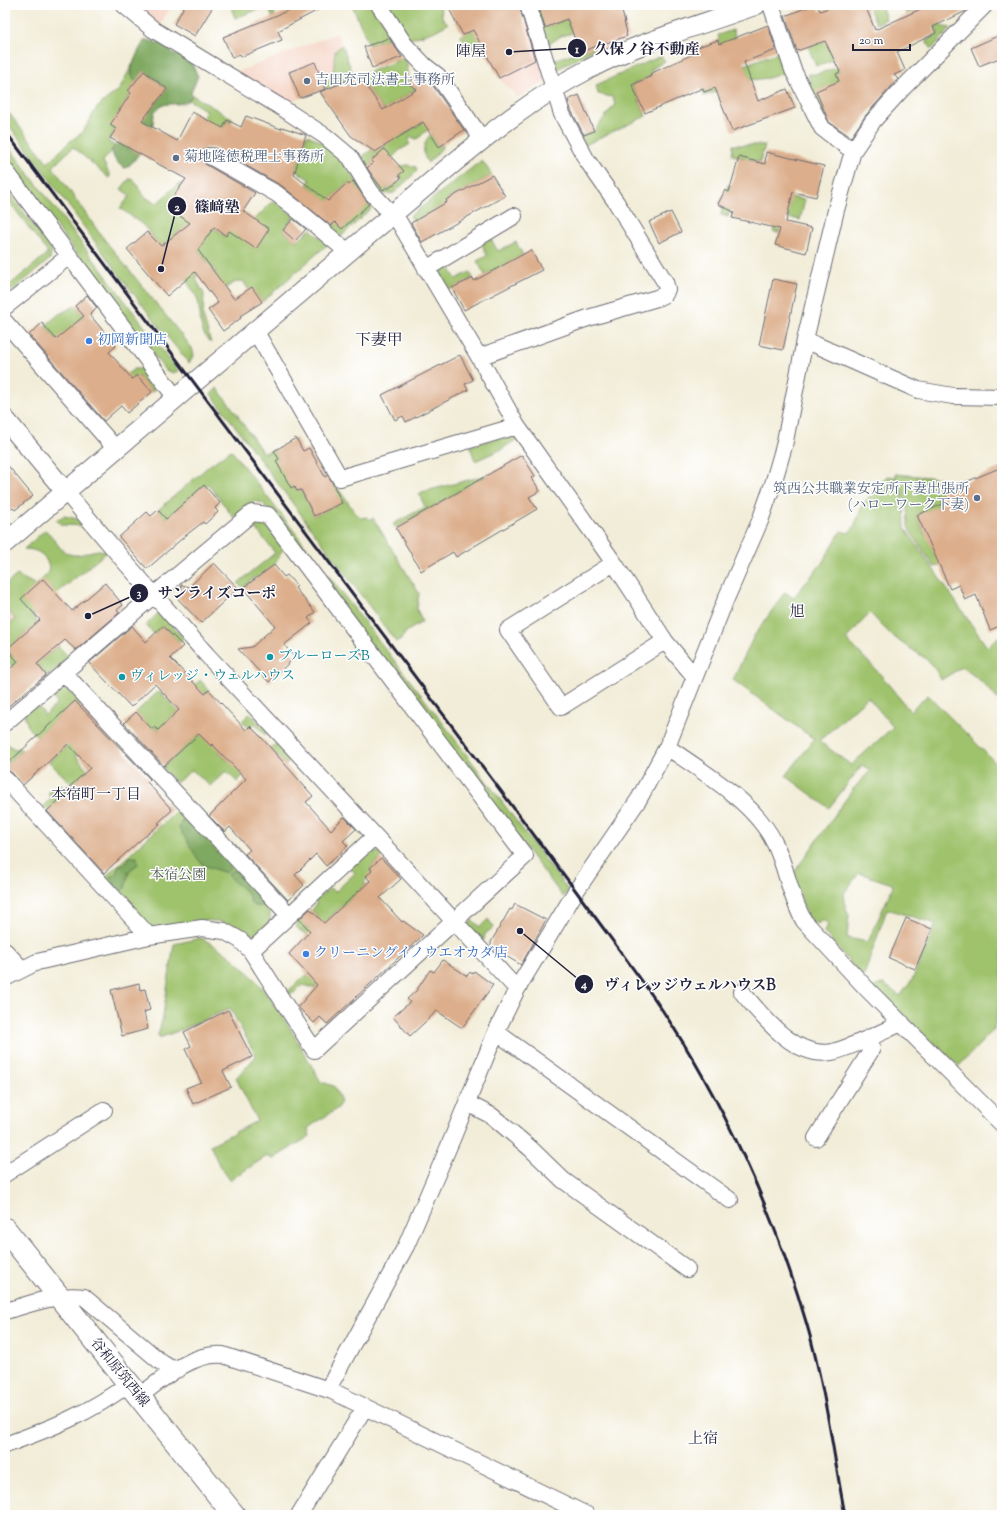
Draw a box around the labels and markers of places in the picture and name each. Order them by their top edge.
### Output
callout: 久保ノ谷不動産 [567,35,708,62]
place label: 吉田充司法書士事務所 [315,71,455,91]
marker: 吉田充司法書士事務所 [302,76,312,86]
place label: 菊地隆徳税理士事務所 [184,148,324,168]
marker: 菊地隆徳税理士事務所 [171,153,181,163]
callout: 篠﨑塾 [167,193,248,220]
place label: 初岡新聞店 [97,331,167,351]
marker: 初岡新聞店 [84,336,94,346]
place label: 筑西公共職業安定所下妻出張所 (ハローワーク下妻) [773,480,969,516]
marker: 筑西公共職業安定所下妻出張所 (ハローワーク下妻) [972,493,982,503]
callout: サンライズコーポ [129,580,285,607]
place label: ブルーローズB [278,647,370,667]
marker: ブルーローズB [265,652,275,662]
place label: ヴィレッジ・ウェルハウス [130,667,295,687]
marker: ヴィレッジ・ウェルハウス [117,672,127,682]
place label: クリーニングイノウエオカダ店 [314,944,508,964]
marker: クリーニングイノウエオカダ店 [301,949,311,959]
callout: ヴィレッジウェルハウスB [574,971,785,998]

